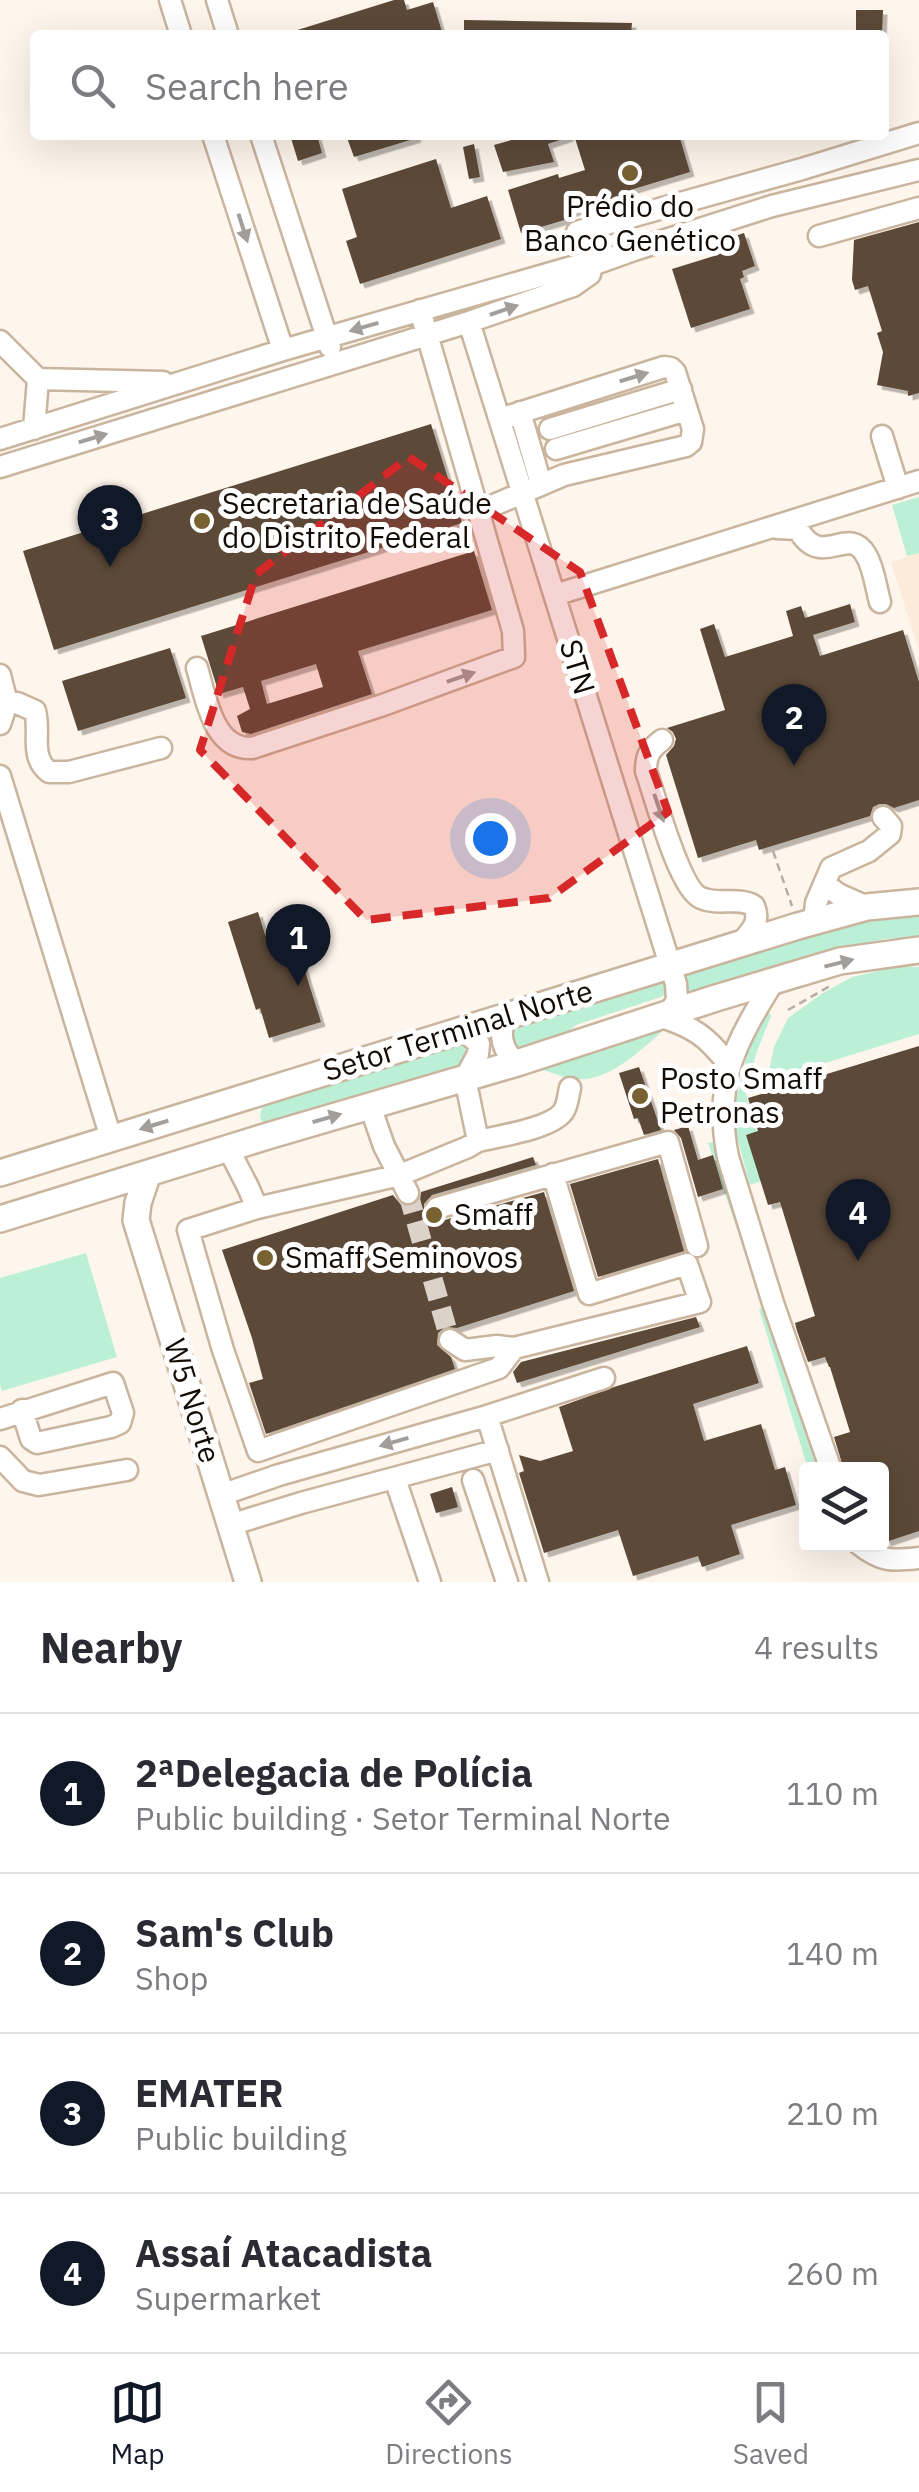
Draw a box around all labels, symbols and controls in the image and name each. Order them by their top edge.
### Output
search box [30,30,889,140]
icon: search [65,58,120,113]
text: Search here [145,61,349,110]
marker: Prédio do Banco Genético [619,162,641,184]
place label: Prédio do Banco Genético [524,186,736,259]
one-way arrow [237,213,252,243]
one-way arrow [489,302,519,317]
one-way arrow [348,320,379,335]
one-way arrow [620,369,650,384]
one-way arrow [78,430,109,445]
place label: Secretaria de Saúde do Distrito Federal [222,483,492,556]
pin: 3 [78,484,142,567]
marker: Secretaria de Saúde do Distrito Federal [191,510,213,532]
street label: STN [552,634,605,699]
one-way arrow [447,669,477,684]
pin: 2 [762,684,826,766]
one-way arrow [652,793,667,823]
your location [465,813,516,864]
pin: 1 [266,904,330,986]
one-way arrow [824,954,855,970]
street label: Setor Terminal Norte [318,970,597,1089]
place label: Posto Smaff Petronas [660,1058,822,1131]
marker: Posto Smaff Petronas [629,1085,651,1107]
one-way arrow [312,1110,343,1126]
one-way arrow [139,1118,169,1133]
pin: 4 [826,1178,890,1261]
place label: Smaff [454,1194,533,1233]
marker: Smaff [423,1204,445,1226]
place label: Smaff Seminovos [285,1237,518,1276]
marker: Smaff Seminovos [254,1247,276,1269]
street label: W5 Norte [156,1334,231,1467]
one-way arrow [378,1435,409,1451]
map controls [799,1462,889,1552]
button: layers [799,1462,889,1552]
text: Nearby [40,1620,182,1675]
text: 4 results [754,1626,879,1668]
text: 2ªDelegacia de Polícia [135,1748,533,1797]
text: 1 [63,1772,82,1814]
text: 110 m [786,1772,879,1814]
text: Public building · Setor Terminal Norte [135,1797,671,1839]
text: Sam's Club [135,1908,334,1957]
text: 2 [63,1932,82,1974]
text: 140 m [786,1932,879,1974]
text: Shop [135,1957,208,1999]
text: EMATER [135,2068,284,2117]
text: 3 [63,2092,82,2134]
text: 210 m [786,2092,879,2134]
text: Public building [135,2117,347,2159]
text: Assaí Atacadista [135,2228,432,2277]
text: 4 [63,2252,82,2294]
text: 260 m [786,2252,879,2294]
text: Supermarket [135,2277,322,2319]
tab: Map [110,2375,165,2472]
tab: Directions [385,2375,513,2472]
tab: Saved [733,2375,809,2472]

